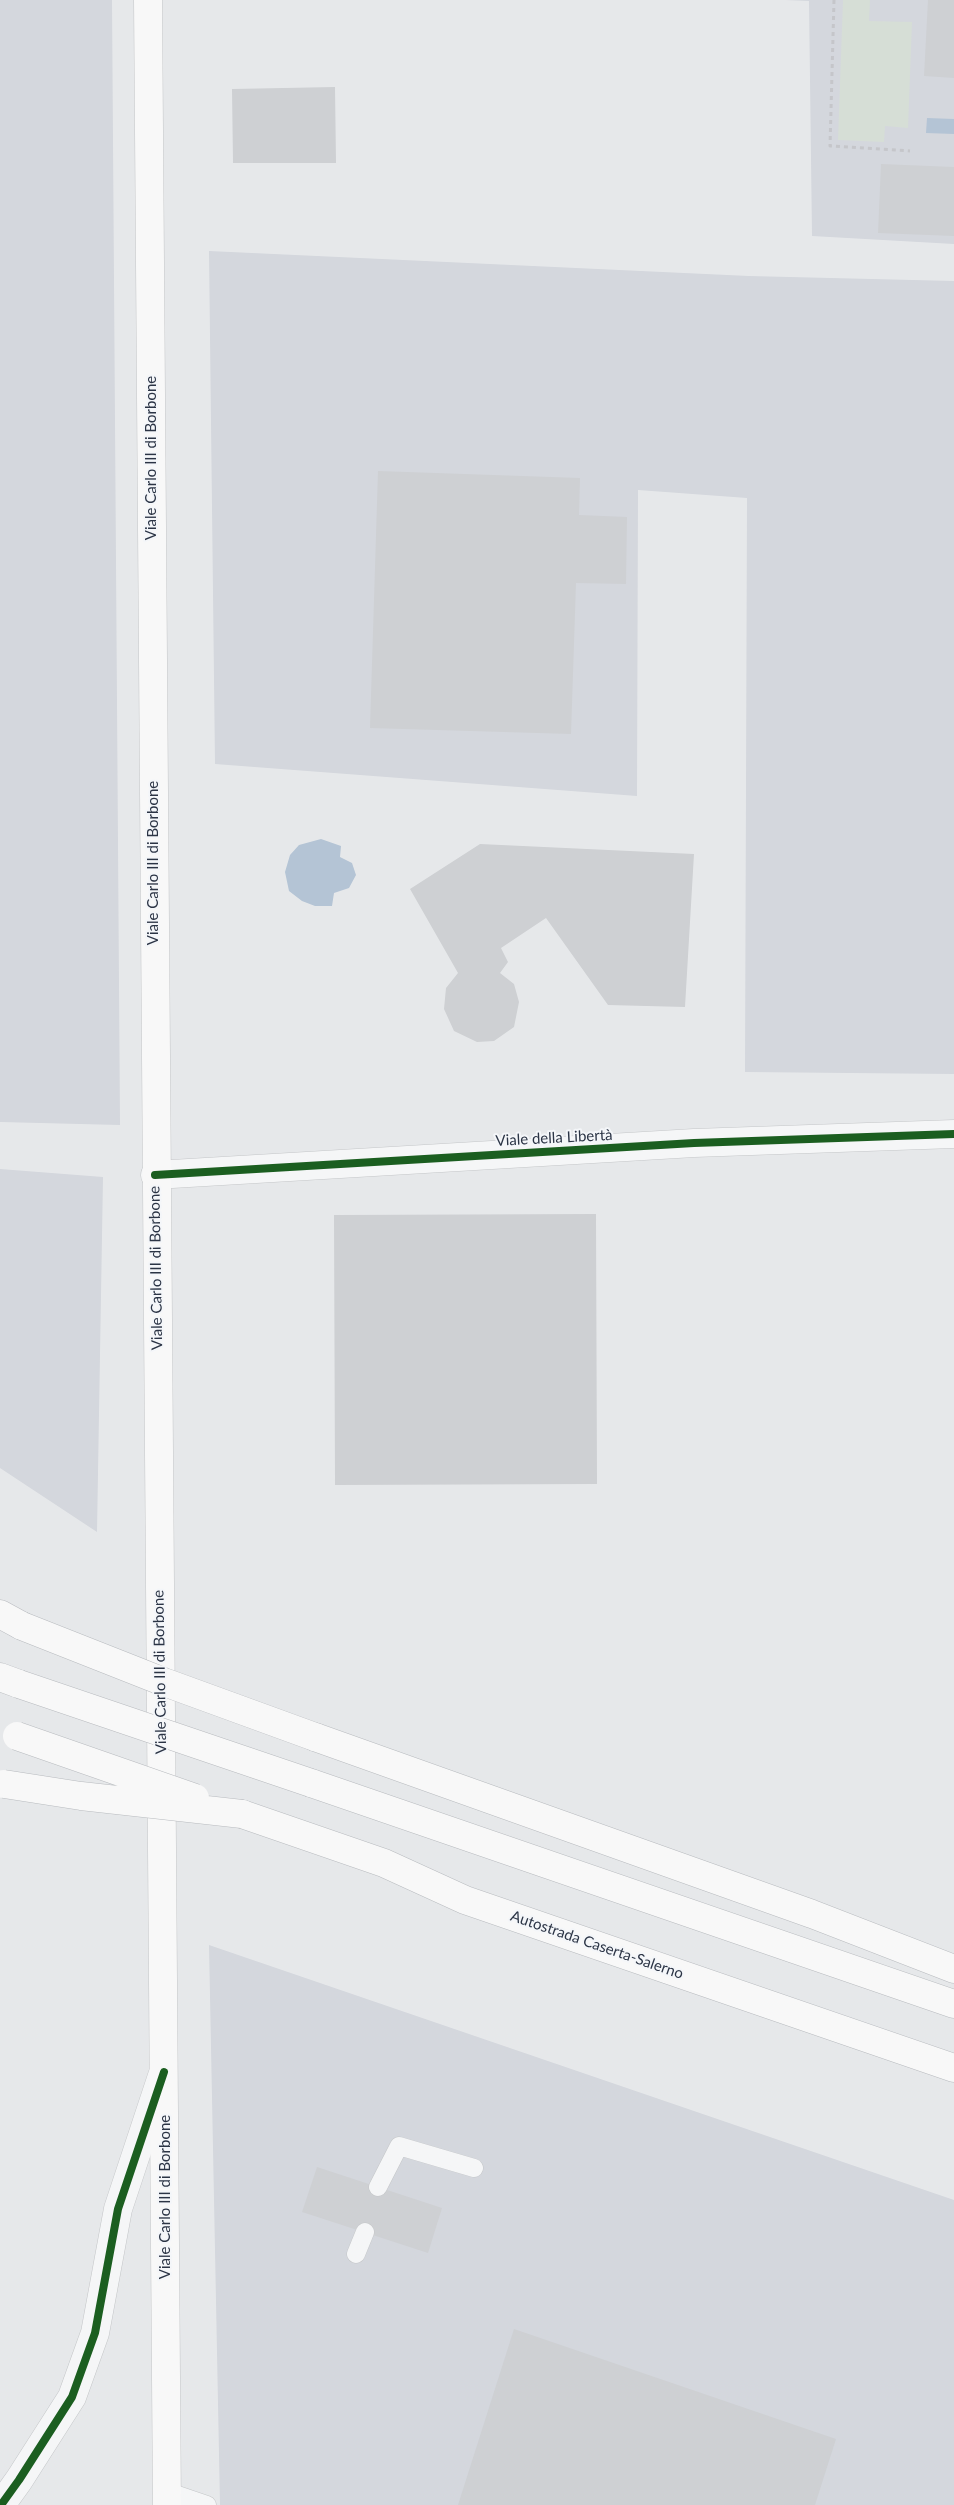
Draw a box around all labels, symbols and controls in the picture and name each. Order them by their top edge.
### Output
street label: Viale Carlo III di Borbone [142,376,160,540]
street label: Viale Carlo III di Borbone [144,781,162,945]
street label: Viale della Libertà [495,1126,613,1150]
street label: Viale Carlo III di Borbone [146,1186,166,1350]
street label: Viale Carlo III di Borbone [150,1590,170,1754]
street label: Autostrada Caserta-Salerno [508,1907,686,1983]
street label: Viale Carlo III di Borbone [156,2115,174,2279]

